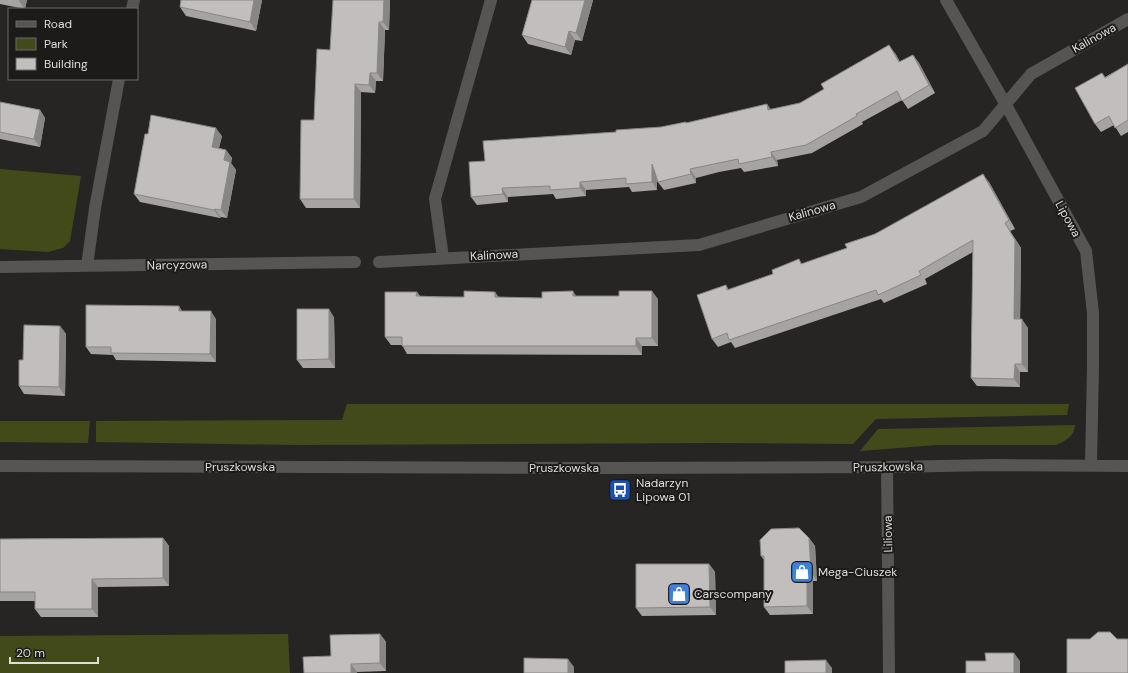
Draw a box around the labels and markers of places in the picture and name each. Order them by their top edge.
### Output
place label: Nadarzyn Lipowa 01 [636,475,690,505]
bus stop icon: Nadarzyn Lipowa 01 [607,477,633,503]
shop icon: Mega-Ciuszek [789,559,815,585]
place label: Mega-Ciuszek [818,564,897,580]
shop icon: Carscompany [666,581,692,607]
place label: Carscompany [694,586,772,602]

